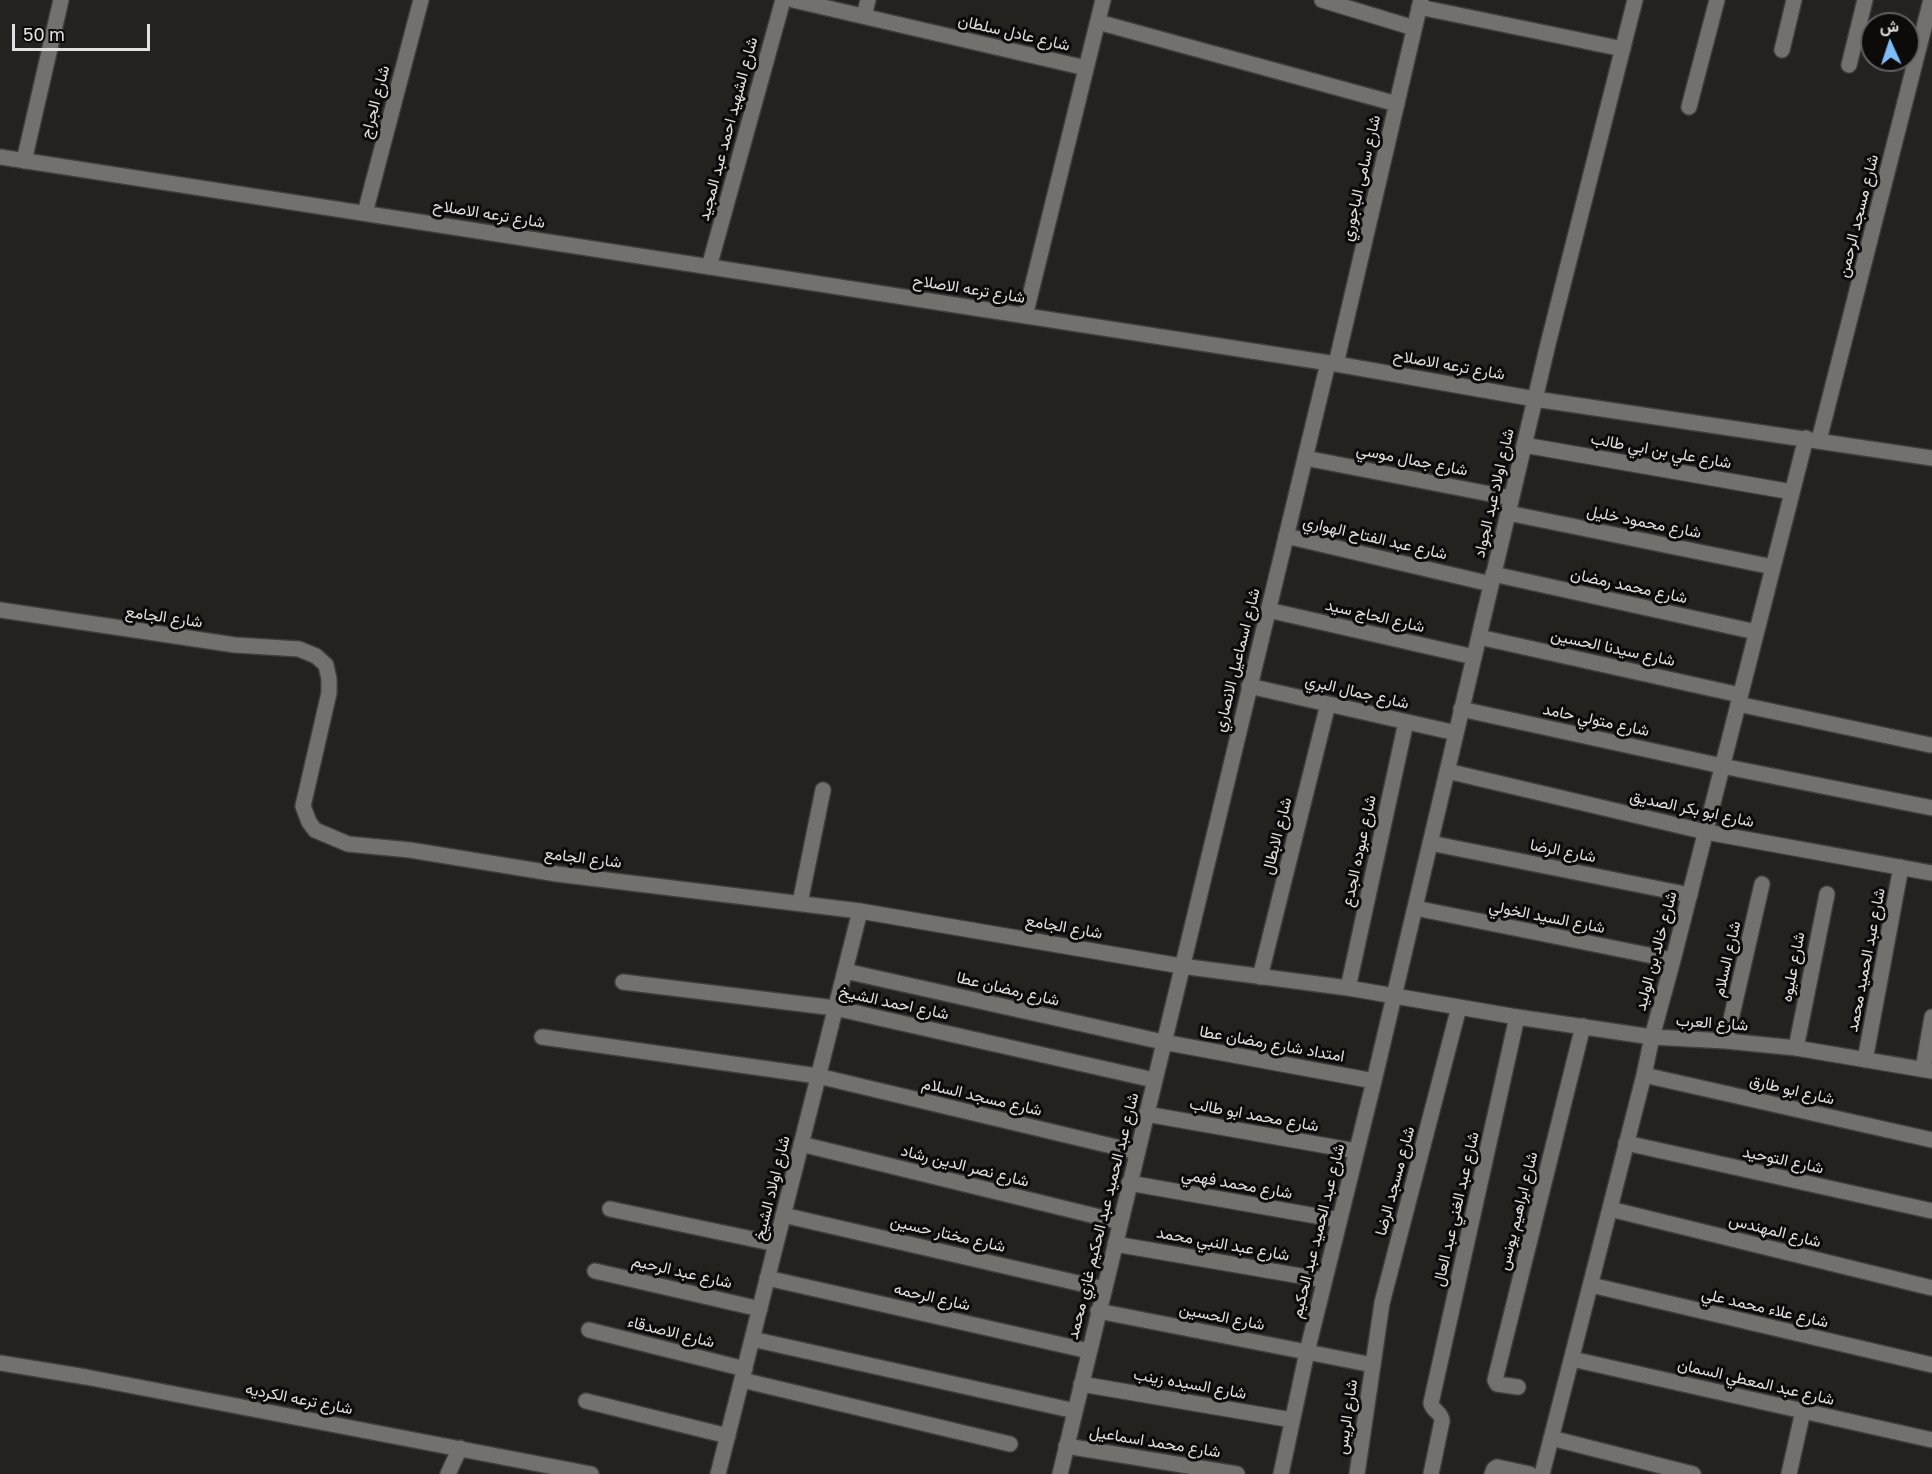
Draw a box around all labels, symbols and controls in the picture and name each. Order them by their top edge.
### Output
street label: شارع عادل سلطان [956,11,1072,55]
scale bar [15,12,153,50]
north arrow [1860,12,1920,72]
text: ش [1879,16,1899,37]
text: 50 m [23,23,65,45]
street label: شارع الشهيد احمد عبد المجيد [694,35,762,223]
street label: شارع الجراج [356,63,394,141]
street label: شارع سامى الباجوري [1337,113,1385,243]
street label: شارع مسجد الرحمن [1833,152,1883,280]
street label: شارع ترعه الاصلاح [432,196,546,232]
street label: شارع ترعه الاصلاح [912,271,1026,307]
street label: شارع ترعه الاصلاح [1392,346,1506,384]
street label: شارع اولاد عبد الجواد [1470,427,1518,559]
street label: شارع علي بن ابي طالب [1589,429,1733,473]
street label: شارع جمال موسي [1355,440,1469,480]
street label: شارع محمود خليل [1585,501,1703,543]
street label: شارع عبد الفتاح الهواري [1301,512,1449,564]
street label: شارع محمد رمضان [1569,564,1689,608]
street label: شارع اسماعيل الانصاري [1210,586,1264,734]
street label: شارع الحاج سيد [1324,595,1426,637]
street label: شارع الجامع [124,602,204,632]
street label: شارع سيدنا الحسين [1549,625,1677,671]
street label: شارع جمال البري [1303,671,1411,713]
street label: شارع متولي حامد [1541,699,1651,741]
street label: شارع ابو بكر الصديق [1628,786,1756,832]
street label: شارع عبوده الجدع [1338,793,1380,909]
street label: شارع الابطال [1258,795,1296,877]
street label: شارع الرضا [1528,835,1598,867]
street label: شارع الجامع [543,844,623,872]
street label: شارع عبد الحميد محمد [1843,886,1889,1034]
street label: شارع خالد بن الوليد [1631,889,1681,1013]
street label: شارع السيد الخولي [1487,896,1607,938]
street label: شارع الجامع [1024,911,1104,943]
street label: شارع السلام [1709,919,1745,999]
street label: شارع عليوه [1777,930,1809,1004]
street label: شارع رمضان عطا [955,968,1061,1010]
street label: شارع احمد الشيخ [837,982,951,1024]
street label: شارع العرب [1675,1011,1749,1035]
street label: امتداد شارع رمضان عطا [1198,1022,1346,1066]
street label: شارع ابو طارق [1748,1071,1836,1109]
street label: شارع مسجد السلام [920,1074,1044,1120]
street label: شارع عبد الحميد عبد الحكيم غازي محمد [1063,1091,1143,1341]
street label: شارع محمد ابو طالب [1188,1094,1320,1136]
street label: شارع مسجد الرضا [1371,1124,1419,1238]
street label: شارع عبد الغني عبد العال [1429,1130,1483,1288]
street label: شارع اولاد الشيخ [750,1134,794,1242]
street label: شارع نصر الدين رشاد [899,1141,1031,1191]
street label: شارع عبد الحميد عبد الحكيم [1287,1142,1349,1320]
street label: شارع التوحيد [1741,1142,1825,1178]
street label: شارع ابراهيم يونس [1494,1150,1542,1272]
street label: شارع محمد فهمي [1180,1165,1294,1203]
street label: شارع المهندس [1727,1210,1823,1252]
street label: شارع مختار حسين [889,1211,1007,1257]
street label: شارع عبد النبي محمد [1155,1223,1291,1265]
street label: شارع عبد الرحيم [630,1251,734,1293]
street label: شارع الرحمه [892,1279,972,1315]
street label: شارع علاء محمد علي [1700,1284,1830,1332]
street label: شارع الحسين [1178,1299,1266,1335]
street label: شارع الاصدقاء [626,1312,716,1352]
street label: شارع عبد المعطي السمان [1676,1355,1836,1409]
street label: شارع السيده زينب [1132,1365,1248,1403]
street label: شارع الريس [1332,1378,1362,1456]
street label: شارع ترعه الكرديه [244,1379,354,1419]
street label: شارع محمد اسماعيل [1088,1422,1222,1462]

